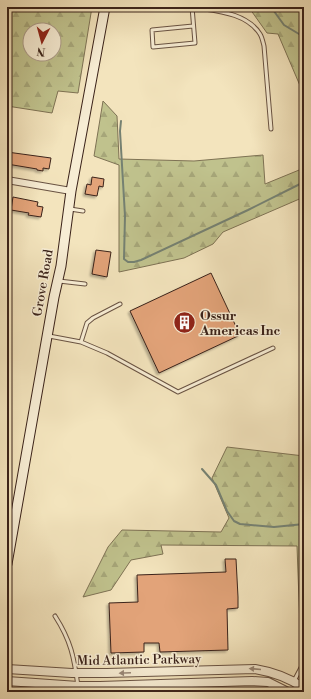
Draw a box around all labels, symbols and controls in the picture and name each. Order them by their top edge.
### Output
north arrow [22,22,62,62]
text: N [36,44,46,58]
street label: Grove Road [29,248,57,318]
place label: Ossur Americas Inc [199,308,280,339]
building icon: Ossur Americas Inc [172,310,198,336]
street label: Mid Atlantic Parkway [77,651,202,669]
one-way arrow [249,666,261,673]
one-way arrow [118,670,131,676]

